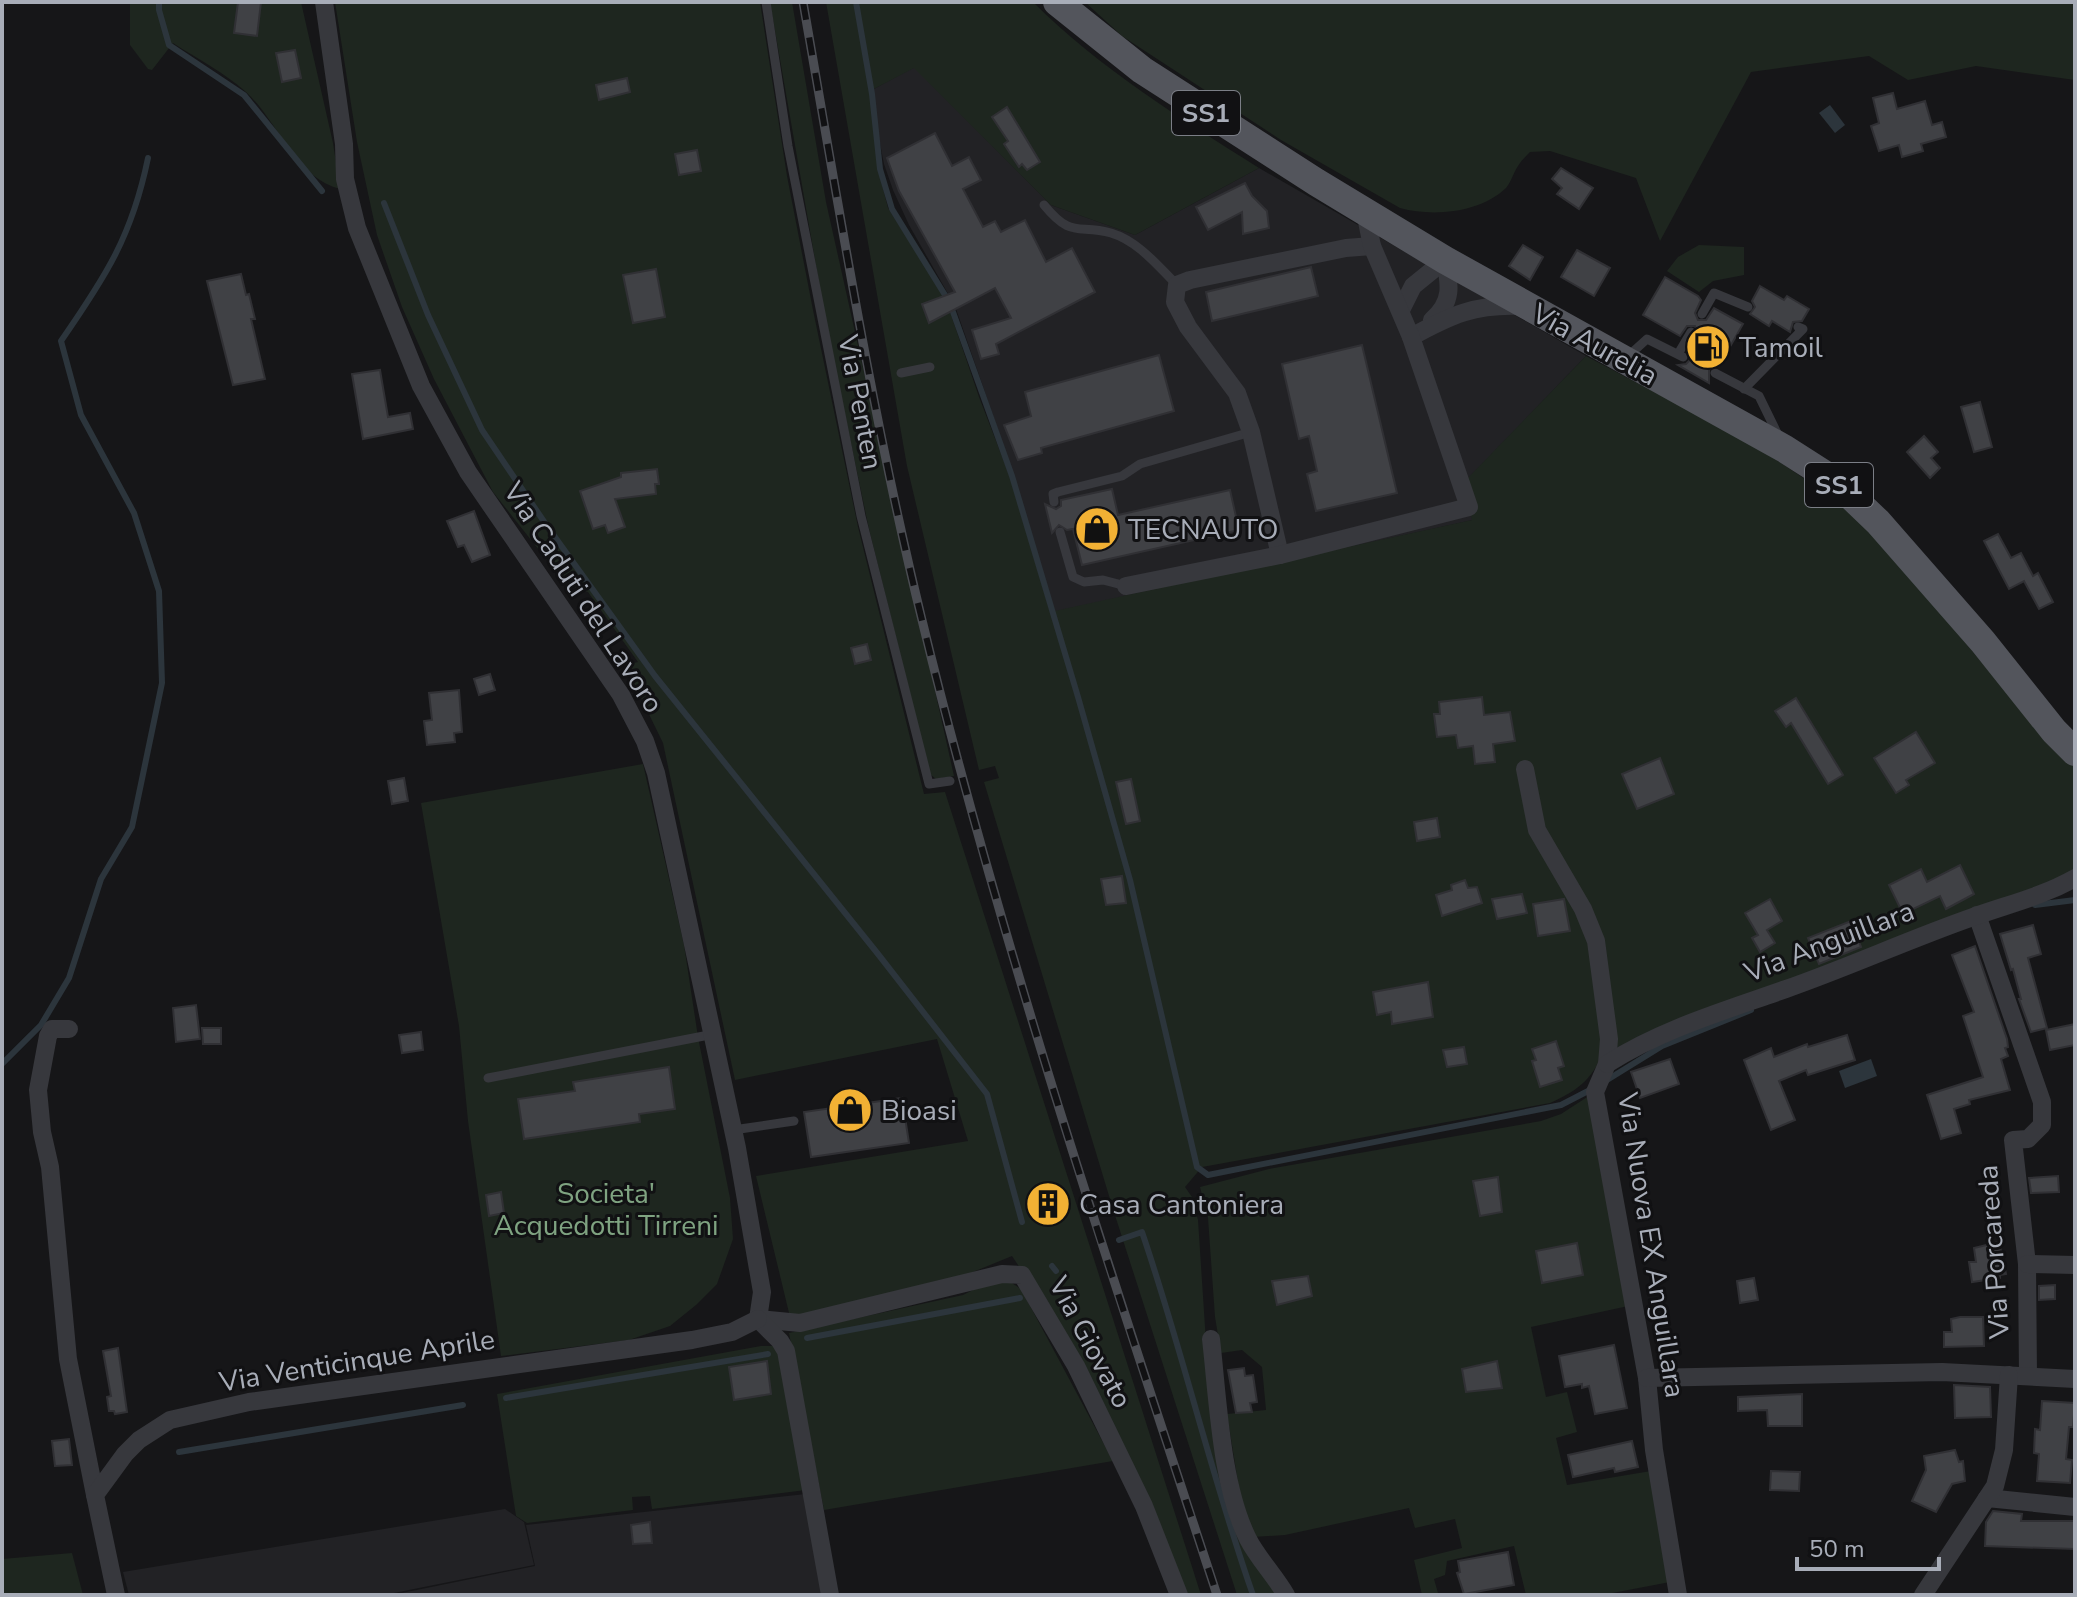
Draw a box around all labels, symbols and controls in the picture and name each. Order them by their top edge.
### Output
road number: SS1 [1172,91,1240,135]
street label: Via Aurelia [1524,294,1664,395]
fuel station icon: Tamoil [1684,323,1732,371]
place label: Tamoil [1739,329,1824,367]
street label: Via Penten [828,331,892,473]
road number: SS1 [1805,463,1873,507]
street label: Via Caduti del Lavoro [494,474,672,720]
shop icon: TECNAUTO [1073,505,1121,553]
place label: TECNAUTO [1128,511,1278,549]
street label: Via Anguillara [1738,892,1920,992]
shop icon: Bioasi [826,1086,874,1134]
street label: Via Nuova EX Anguillara [1608,1089,1694,1400]
place label: Bioasi [881,1092,957,1130]
street label: Via Porcareda [1969,1164,2019,1341]
park label: Societa' Acquedotti Tirreni [493,1175,719,1245]
building icon: Casa Cantoniera [1024,1180,1072,1228]
place label: Casa Cantoniera [1079,1186,1284,1224]
street label: Via Giovato [1039,1269,1141,1415]
street label: Via Venticinque Aprile [216,1320,498,1402]
scale bar [1797,1521,1939,1571]
text: 50 m [1809,1533,1865,1565]

